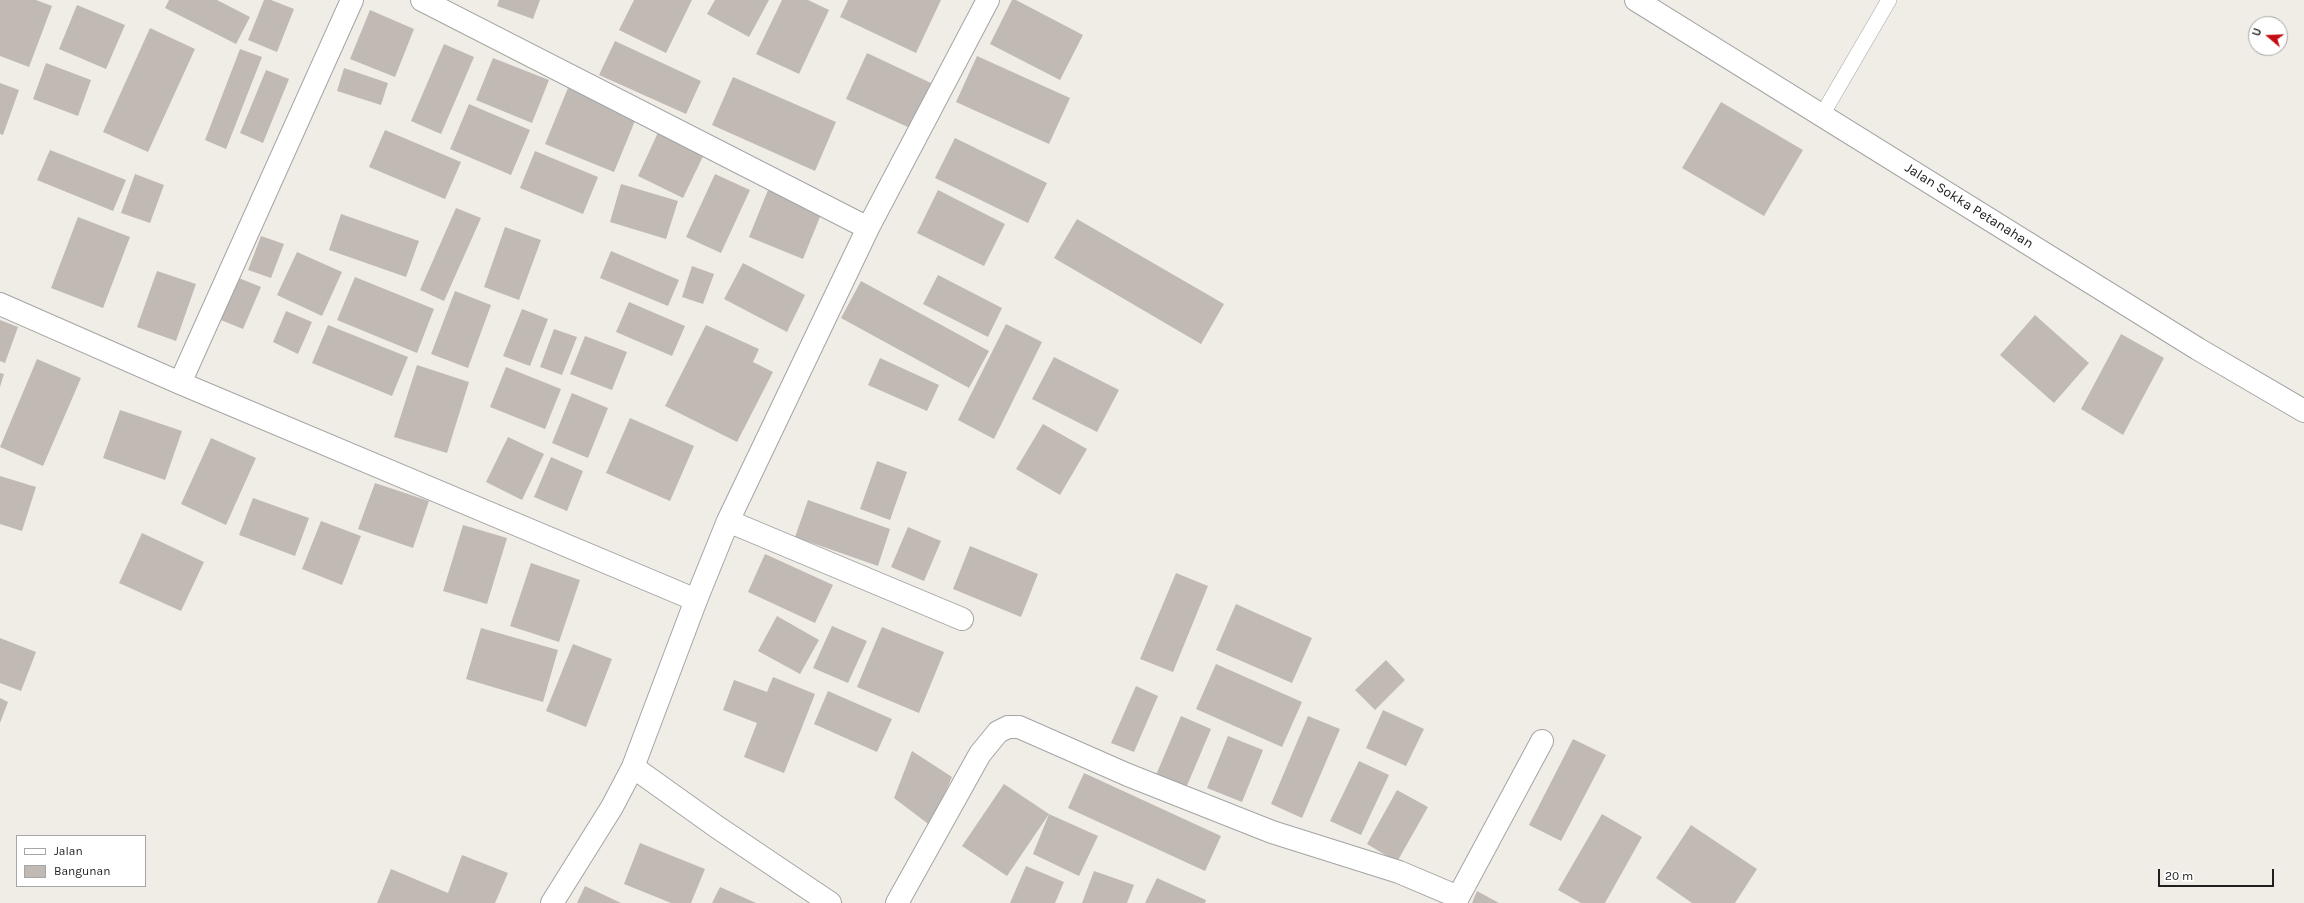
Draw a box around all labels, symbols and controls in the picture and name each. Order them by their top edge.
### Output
north arrow [2248,16,2288,56]
text: U [2250,27,2265,38]
street label: Jalan Sokka Petanahan [1902,160,2036,252]
legend [16,835,146,887]
text: Jalan [54,844,83,858]
scale bar [2160,861,2276,887]
text: Bangunan [54,864,110,878]
text: 20 m [2165,869,2193,883]

